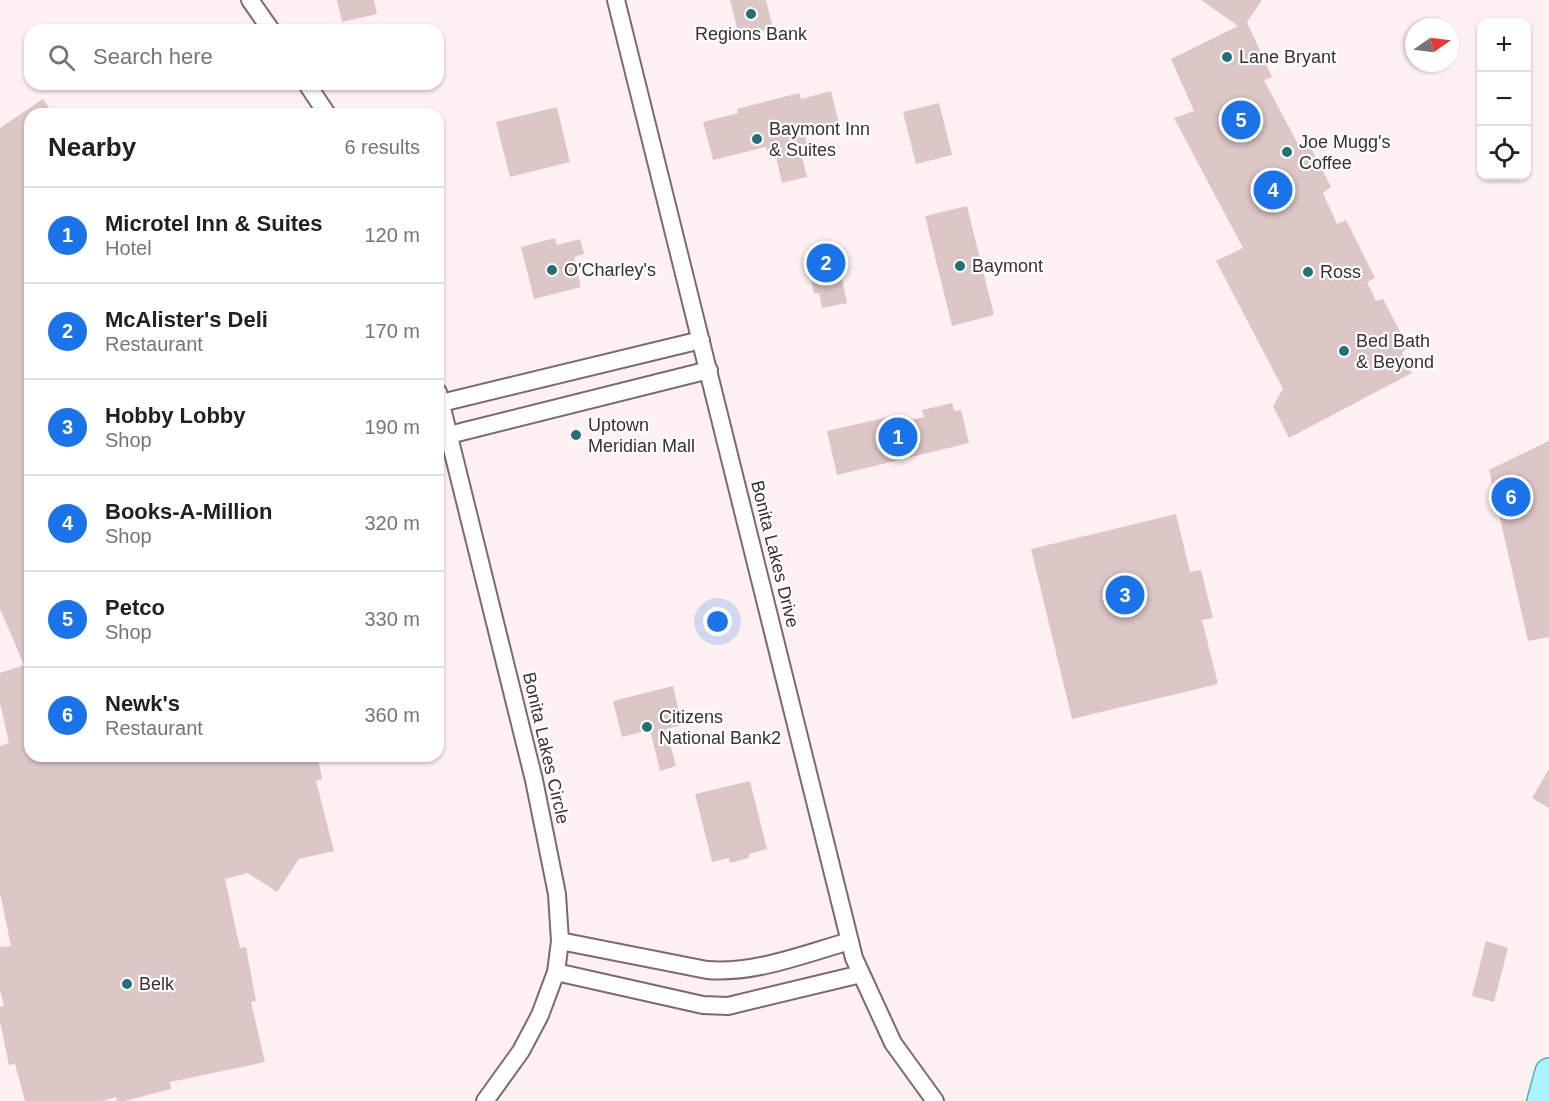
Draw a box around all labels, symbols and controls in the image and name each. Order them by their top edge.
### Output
marker: Regions Bank [744,7,758,21]
north arrow [1405,18,1459,72]
map controls [1477,18,1531,180]
button: + [1477,18,1531,72]
search box [24,24,444,90]
place label: Regions Bank [695,24,808,44]
icon: search [45,41,78,74]
text: Search here [93,44,213,69]
place label: Lane Bryant [1239,47,1336,67]
marker: Lane Bryant [1220,50,1234,64]
button: − [1477,72,1531,126]
pin: 5 [1222,98,1260,142]
place label: Baymont Inn & Suites [769,119,870,160]
button: locate [1477,126,1531,180]
text: Nearby [48,132,136,162]
marker: Baymont Inn & Suites [750,132,764,146]
place label: Joe Mugg's Coffee [1299,132,1391,173]
text: 6 results [344,136,420,158]
marker: Joe Mugg's Coffee [1280,145,1294,159]
pin: 4 [1254,168,1292,213]
text: Microtel Inn & Suites [105,211,323,236]
text: 1 [62,224,73,246]
text: 120 m [364,224,420,246]
text: Hotel [105,237,152,259]
pin: 2 [806,240,846,286]
place label: Baymont [972,256,1043,276]
marker: Baymont [953,259,967,273]
place label: O'Charley's [564,260,656,280]
place label: Ross [1320,262,1361,282]
marker: O'Charley's [545,263,559,277]
marker: Ross [1301,265,1315,279]
text: McAlister's Deli [105,307,268,332]
text: 2 [62,320,73,342]
text: 170 m [364,320,420,342]
place label: Bed Bath & Beyond [1356,331,1434,372]
text: Restaurant [105,333,203,355]
marker: Bed Bath & Beyond [1337,344,1351,358]
text: Hobby Lobby [105,403,246,428]
pin: 1 [878,414,918,460]
place label: Uptown Meridian Mall [588,415,695,456]
text: 3 [62,416,73,438]
text: 190 m [364,416,420,438]
marker: Uptown Meridian Mall [569,428,583,442]
text: Shop [105,429,152,451]
pin: 6 [1492,474,1530,520]
street label: Bonita Lakes Drive [747,478,803,630]
text: Books-A-Million [105,499,272,524]
text: 4 [62,512,73,534]
text: 320 m [364,512,420,534]
text: Shop [105,525,152,547]
pin: 3 [1106,572,1144,618]
text: Petco [105,595,165,620]
your location [703,607,732,636]
text: 5 [62,608,73,630]
text: 330 m [364,608,420,630]
text: Shop [105,621,152,643]
street label: Bonita Lakes Circle [519,670,573,826]
text: Newk's [105,691,180,716]
text: 6 [62,704,73,726]
text: 360 m [364,704,420,726]
place label: Citizens National Bank2 [659,707,781,748]
text: Restaurant [105,717,203,739]
marker: Citizens National Bank2 [640,720,654,734]
place label: Belk [139,974,175,994]
marker: Belk [120,977,134,991]

